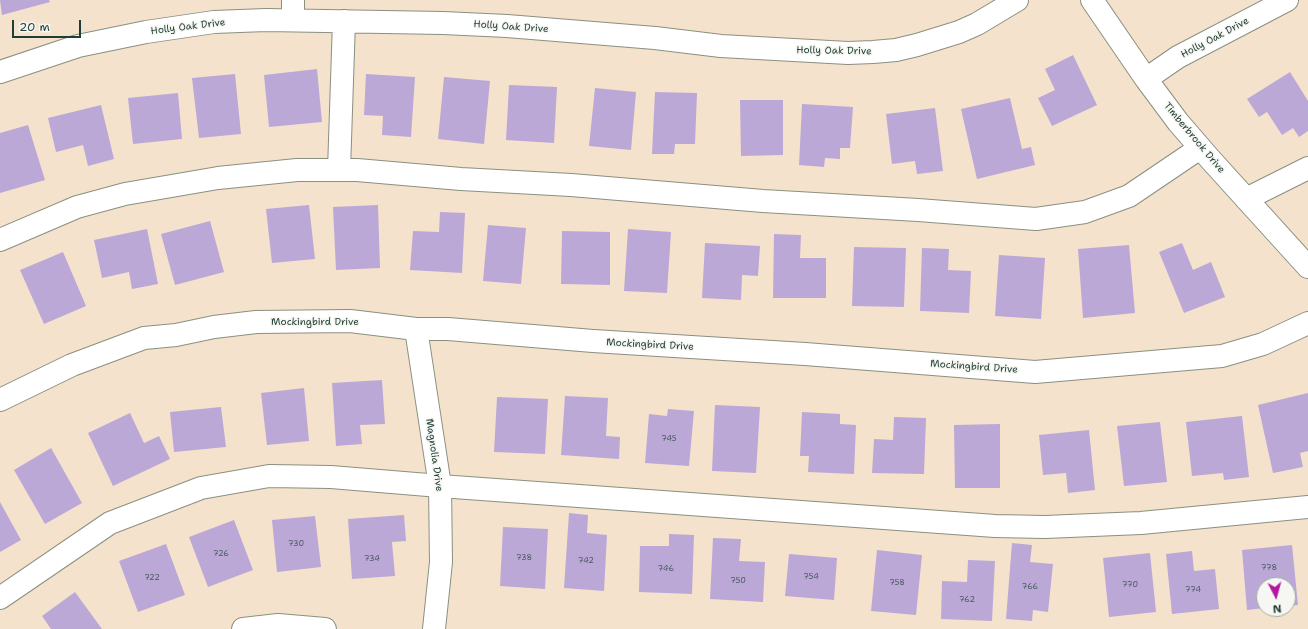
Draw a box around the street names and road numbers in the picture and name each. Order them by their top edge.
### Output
street label: Holly Oak Drive [1179,15,1251,61]
street label: Holly Oak Drive [150,16,226,38]
street label: Holly Oak Drive [473,18,549,36]
street label: Holly Oak Drive [796,44,872,58]
street label: Timberbrook Drive [1161,100,1227,176]
street label: Mockingbird Drive [271,316,359,328]
street label: Mockingbird Drive [606,337,694,353]
street label: Mockingbird Drive [930,358,1018,376]
street label: Magnolia Drive [423,418,445,492]

